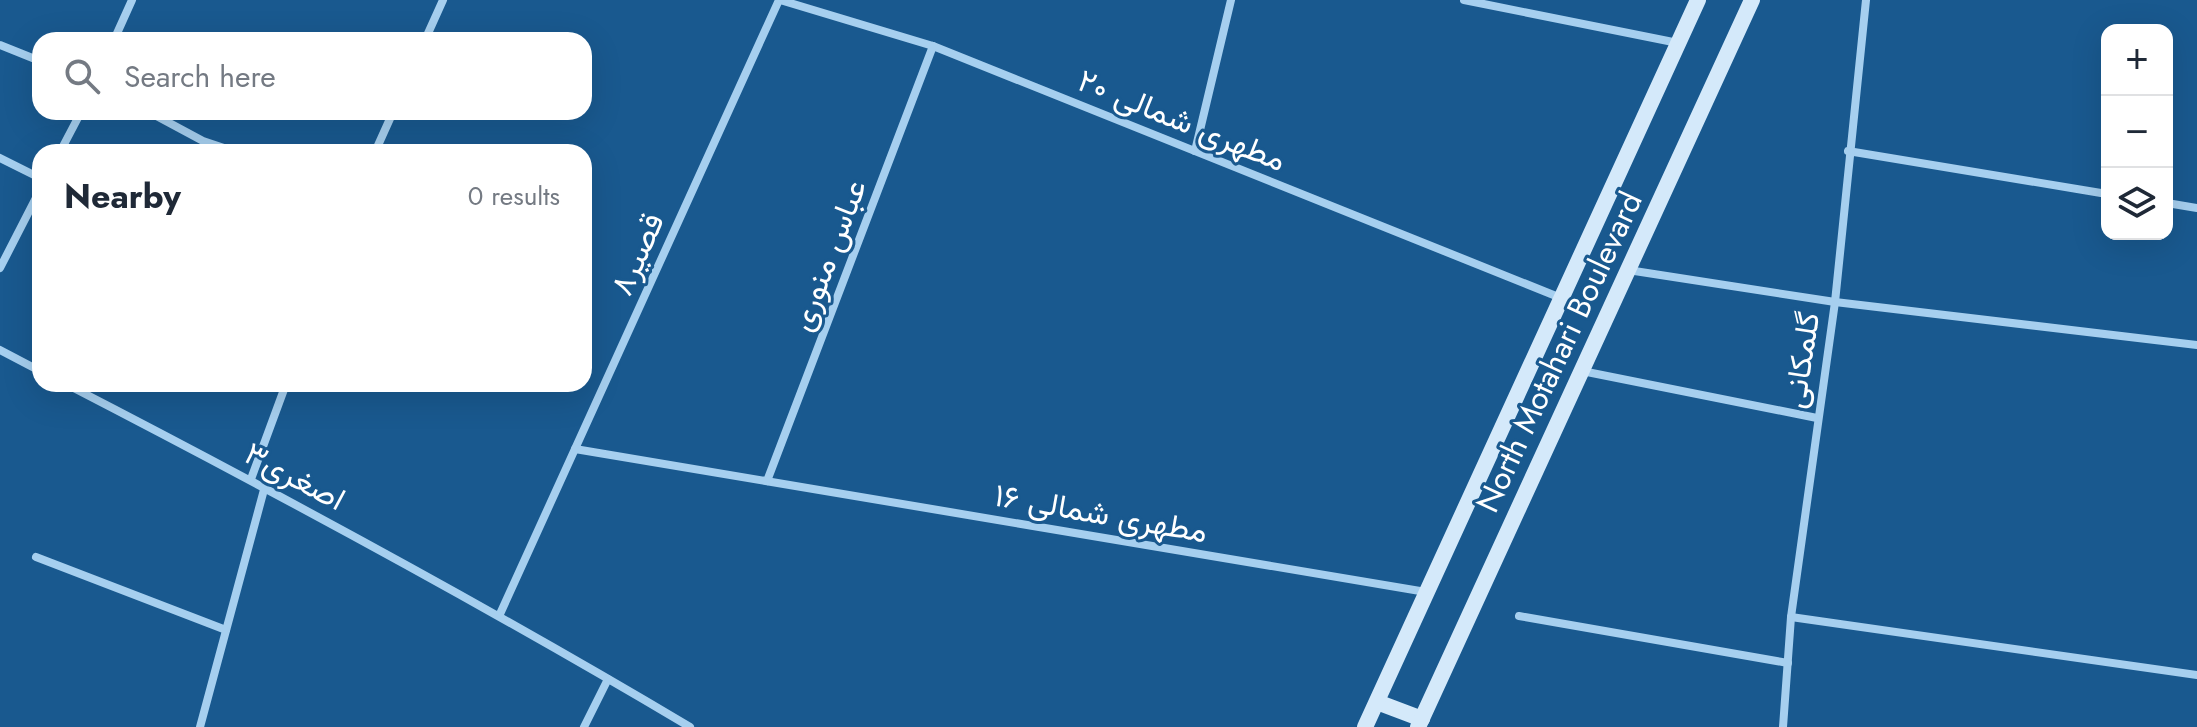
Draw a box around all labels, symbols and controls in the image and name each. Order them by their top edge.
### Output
map controls [2101,24,2173,240]
button: + [2101,24,2173,96]
search box [32,32,592,120]
icon: search [60,54,104,98]
text: Search here [124,55,276,98]
street label: مطهری شمالی ۲۰ [1071,57,1293,183]
button: − [2101,96,2173,168]
button: layers [2101,168,2173,240]
text: Nearby [64,172,181,221]
street label: عباس منوری [778,172,878,338]
text: 0 results [468,177,560,215]
street label: North Motahari Boulevard [1464,184,1654,520]
street label: قصیر۸ [598,205,676,303]
street label: گلمکانی [1771,308,1831,412]
street label: اصغری۳ [236,430,354,522]
street label: مطهری شمالی ۱۶ [991,472,1211,554]

